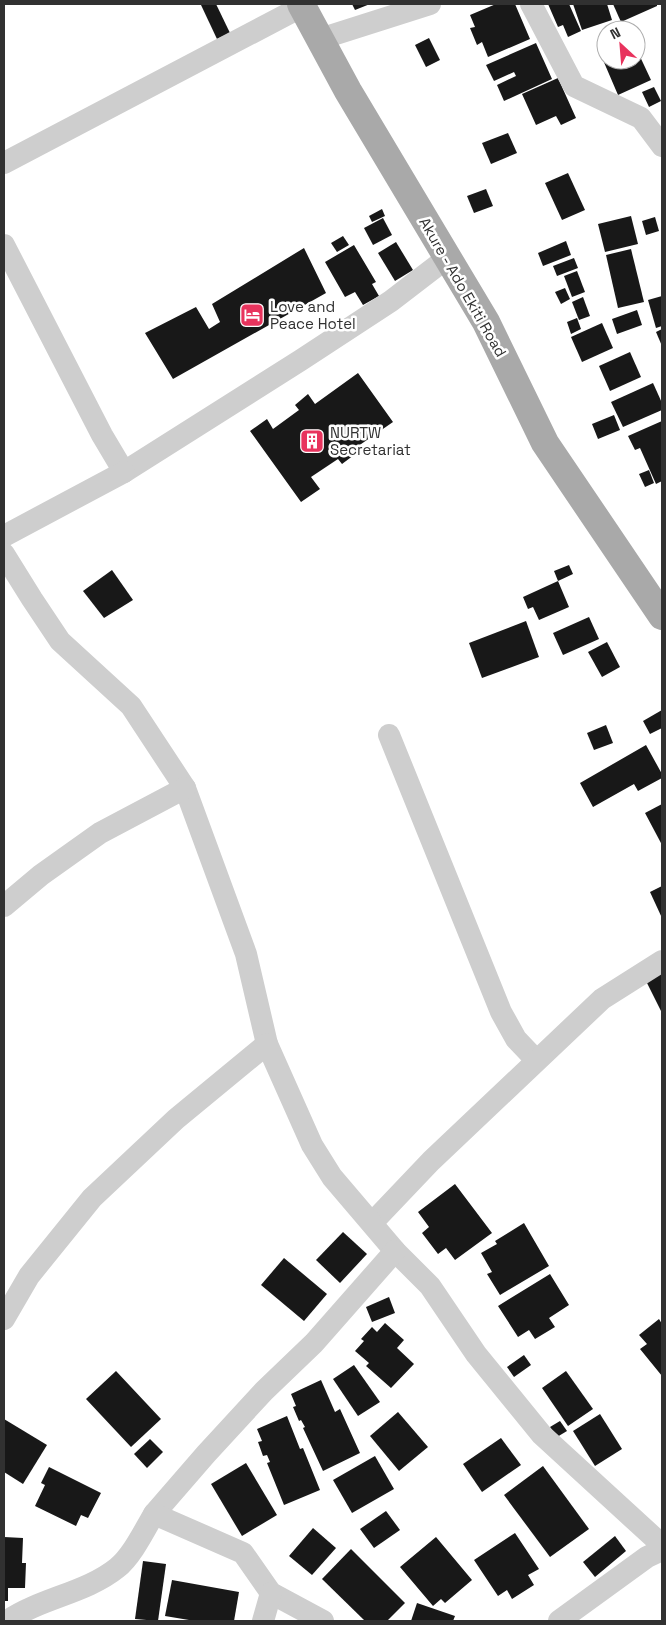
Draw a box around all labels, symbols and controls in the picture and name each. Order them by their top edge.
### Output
north arrow [596,20,646,70]
text: N [607,23,623,43]
street label: Akure - Ado Ekiti Road [415,214,511,360]
place label: Love and Peace Hotel [270,297,356,333]
hotel icon: Love and Peace Hotel [239,302,265,328]
place label: NURTW Secretariat [330,423,411,459]
building icon: NURTW Secretariat [299,428,325,454]

